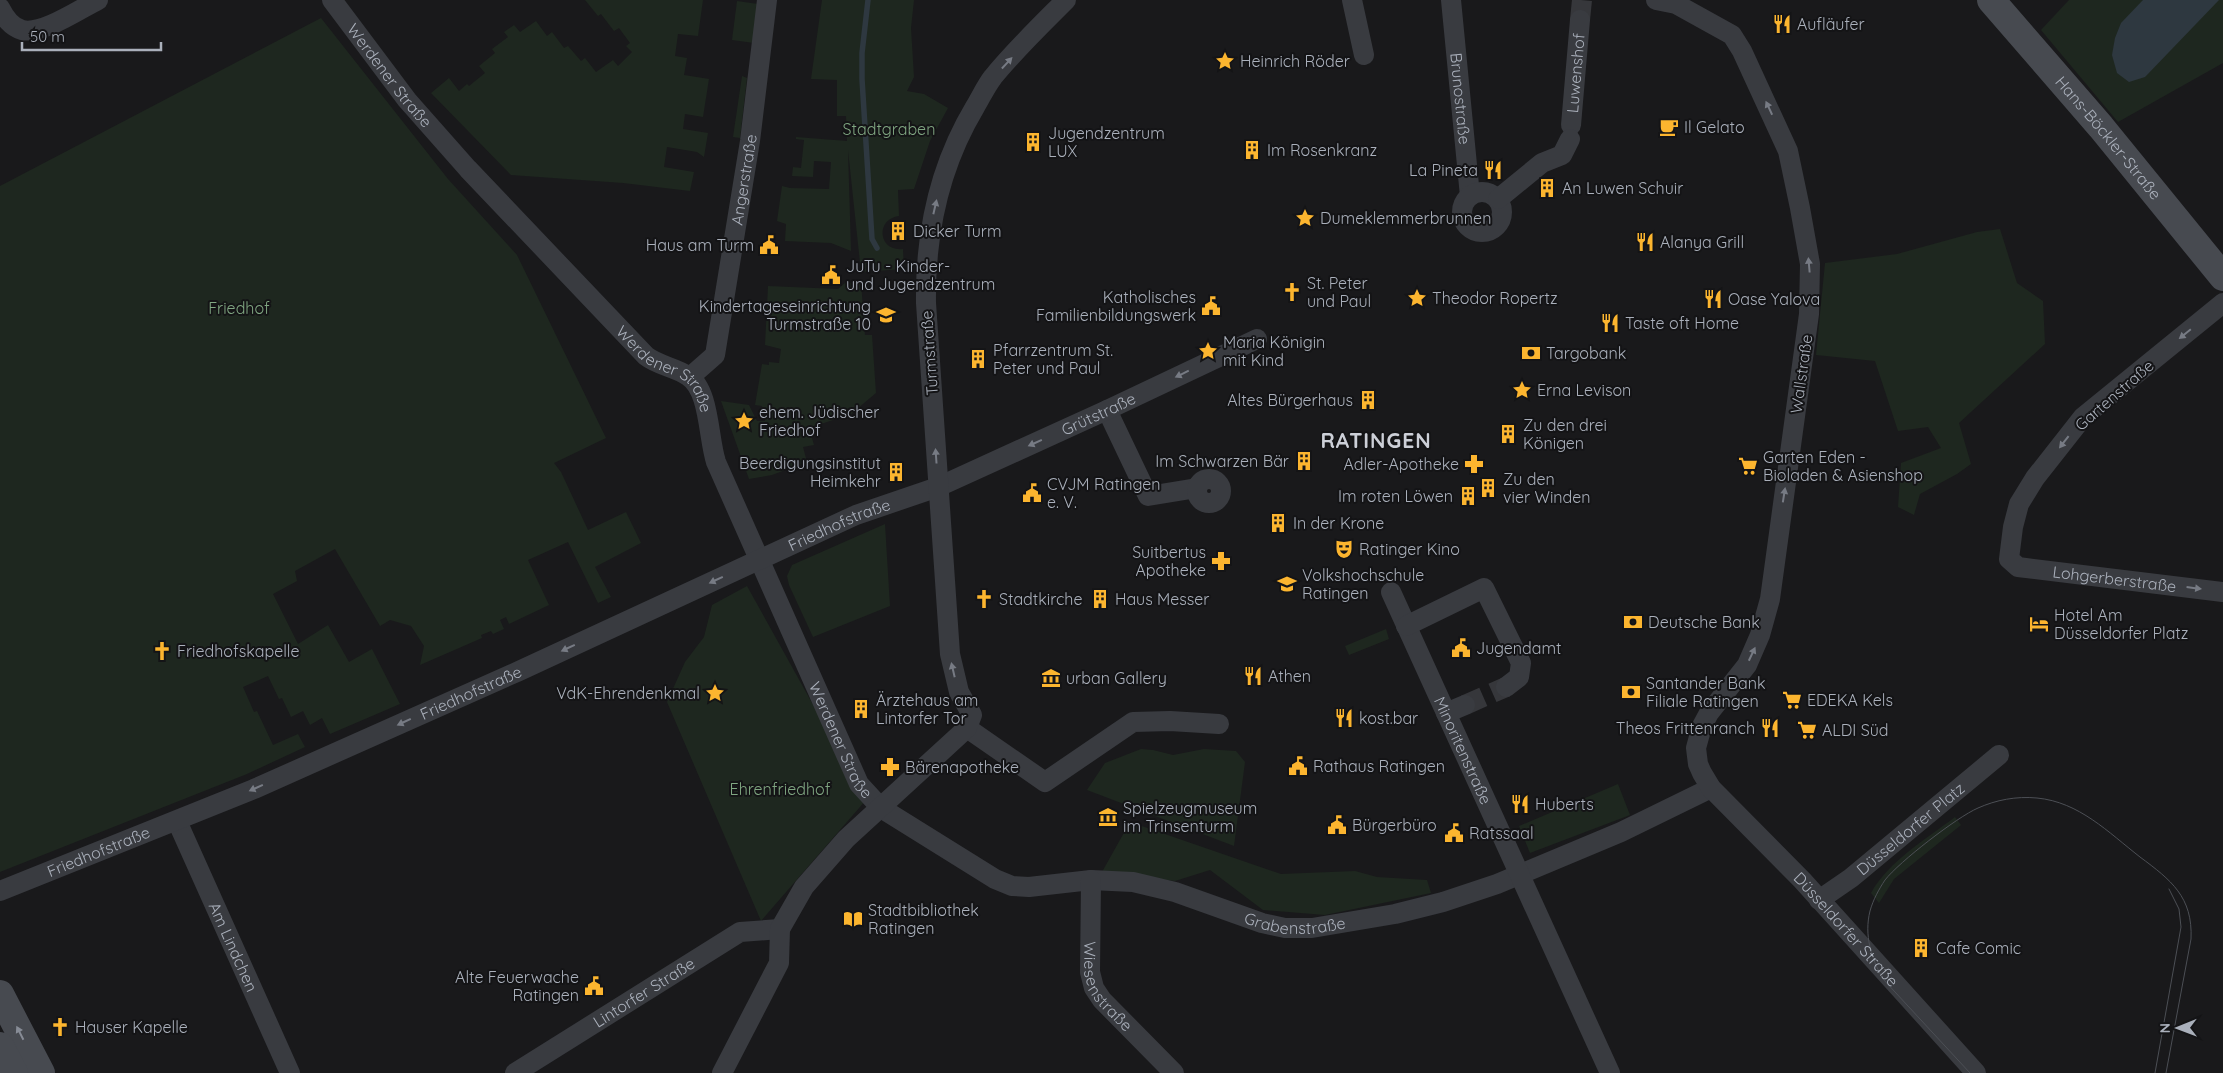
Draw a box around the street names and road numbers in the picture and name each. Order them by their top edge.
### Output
street label: Werdener Straße [343,19,437,132]
street label: Luwenshof [1562,32,1589,114]
street label: Brunostraße [1446,52,1475,145]
street label: Hans-Böckler-Straße [2051,72,2166,204]
street label: Angerstraße [726,133,761,227]
street label: Turmstraße [916,310,942,396]
street label: Werdener Straße [612,321,716,414]
street label: Wallstraße [1786,333,1816,415]
street label: Gartenstraße [2070,355,2158,435]
street label: Grütstraße [1058,388,1139,440]
street label: Friedhofstraße [785,494,893,555]
street label: Lohgerberstraße [2052,561,2178,596]
street label: Friedhofstraße [417,661,525,724]
street label: Werdener Straße [805,679,877,802]
street label: Minoritenstraße [1430,693,1496,807]
street label: Düsseldorfer Platz [1852,778,1968,879]
street label: Friedhofstraße [44,822,153,881]
street label: Düsseldorfer Straße [1790,868,1903,991]
street label: Am Lindchen [205,899,262,995]
street label: Grabenstraße [1242,908,1347,939]
street label: Wiesenstraße [1080,941,1137,1035]
street label: Lintorfer Straße [589,953,698,1032]

